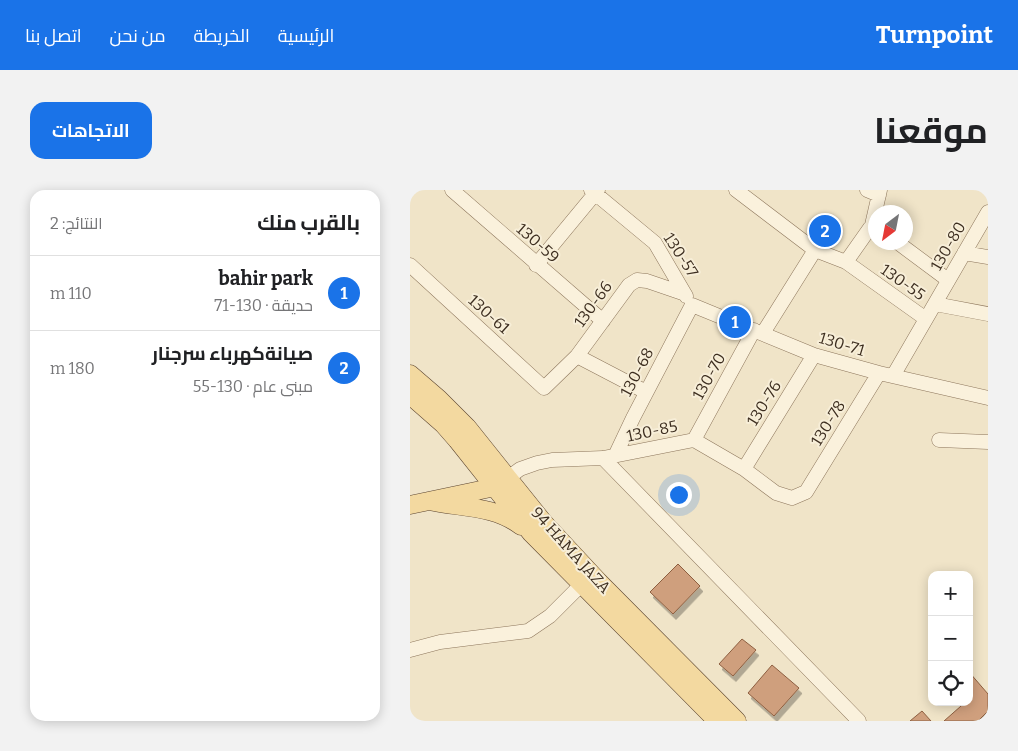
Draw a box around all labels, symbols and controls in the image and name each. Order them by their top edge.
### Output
text: Turnpoint [876,21,993,49]
text: اتصل بنا [25,25,82,47]
text: من نحن [110,25,166,47]
text: الخريطة [194,25,250,47]
text: الرئيسية [278,25,334,47]
button: الاتجاهات [30,102,152,159]
text: موقعنا [874,110,988,152]
north arrow [868,205,913,250]
text: بالقرب منك [257,210,360,236]
pin: 2 [809,212,841,250]
text: النتائج: 2 [50,214,102,233]
street label: 130-80 [927,218,969,274]
street label: 130-59 [513,219,563,267]
street label: 130-57 [660,229,702,281]
street label: 130-55 [877,260,929,304]
text: bahir park [219,267,313,290]
street label: 130-66 [570,277,616,331]
text: 110 m [50,284,92,303]
text: 1 [341,284,347,303]
street label: 130-61 [464,291,514,338]
text: حديقة · 130-71 [214,296,313,315]
pin: 1 [719,303,751,341]
street label: 130-71 [817,328,868,360]
text: صيانةكهرباء سرجنار [152,342,313,365]
street label: 130-68 [616,344,658,400]
street label: 130-70 [688,349,730,403]
text: 180 m [50,359,95,378]
text: 2 [340,359,349,378]
text: مبنى عام · 130-55 [193,377,313,396]
street label: 130-76 [743,377,785,429]
street label: 130-78 [807,397,849,449]
street label: 130-85 [625,416,679,446]
your location [666,482,692,508]
street label: 94 HAMA JAZA [527,503,615,598]
map controls [928,571,973,706]
button: + [928,571,973,616]
button: − [928,616,973,661]
button: locate [928,661,973,706]

